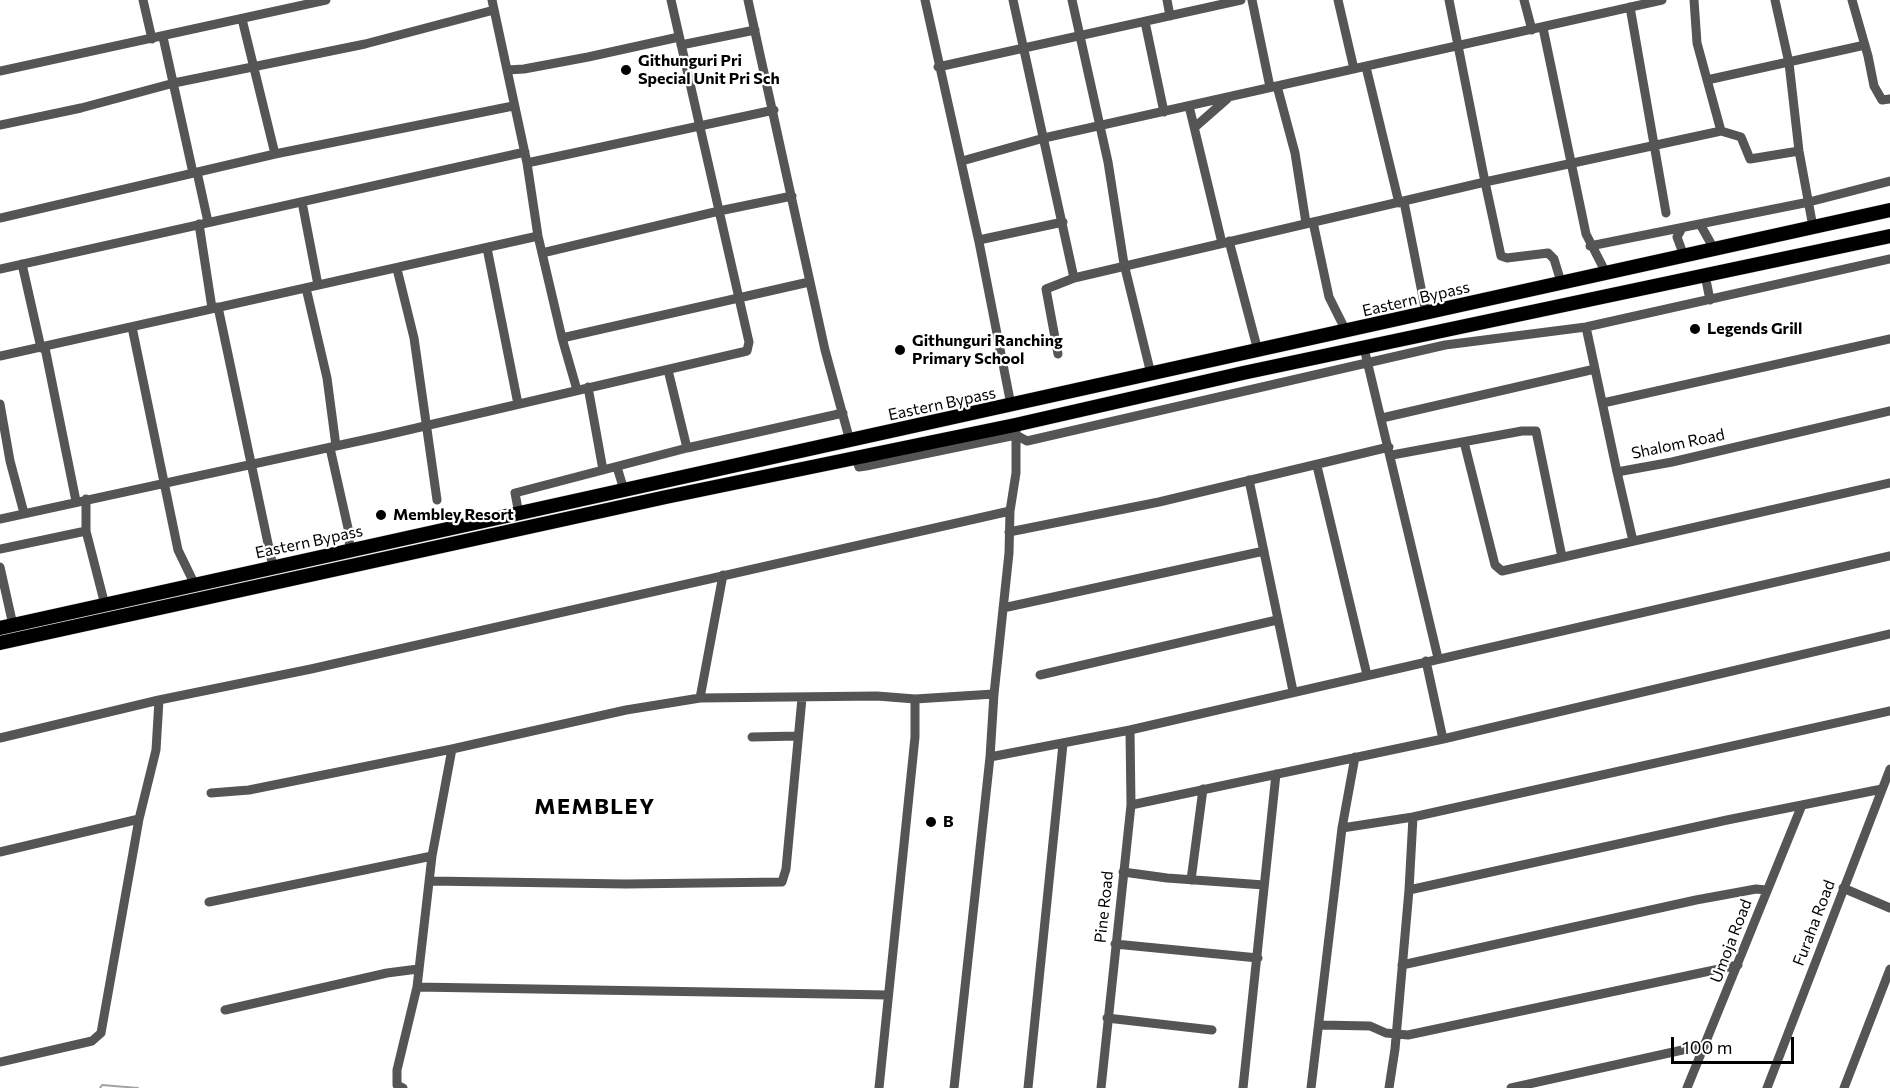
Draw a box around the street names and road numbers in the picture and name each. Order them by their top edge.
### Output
street label: Eastern Bypass [1360,277,1472,321]
street label: Eastern Bypass [886,383,998,425]
street label: Shalom Road [1630,425,1726,463]
street label: Eastern Bypass [253,521,365,563]
street label: Pine Road [1091,870,1117,944]
street label: Furaha Road [1789,877,1839,969]
street label: Umoja Road [1706,896,1756,986]

